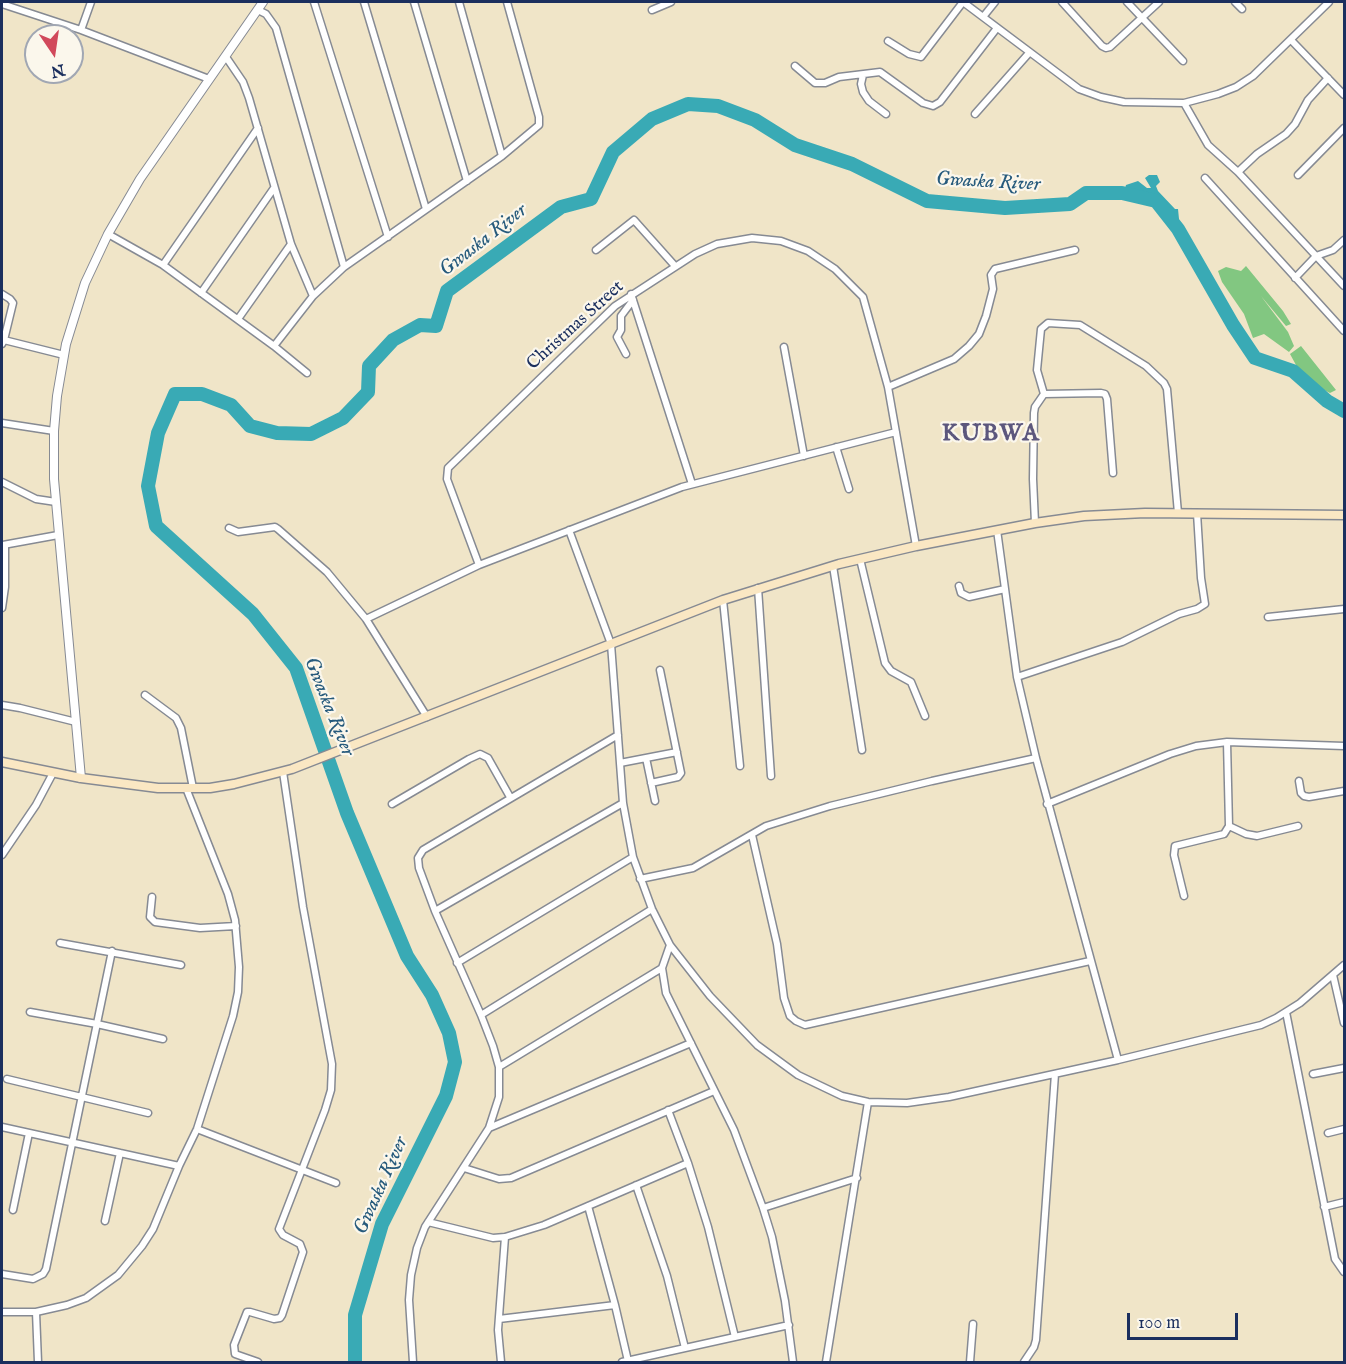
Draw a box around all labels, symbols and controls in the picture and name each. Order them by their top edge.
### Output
north arrow [24,24,84,84]
text: N [49,58,67,81]
water label: Gwaska River [935,168,1041,198]
water label: Gwaska River [435,199,533,283]
street label: Christmas Street [523,277,629,375]
district label: KUBWA [942,421,1040,449]
water label: Gwaska River [297,654,359,760]
water label: Gwaska River [350,1133,414,1239]
scale bar [1130,1301,1241,1339]
text: 100 m [1138,1312,1180,1335]

